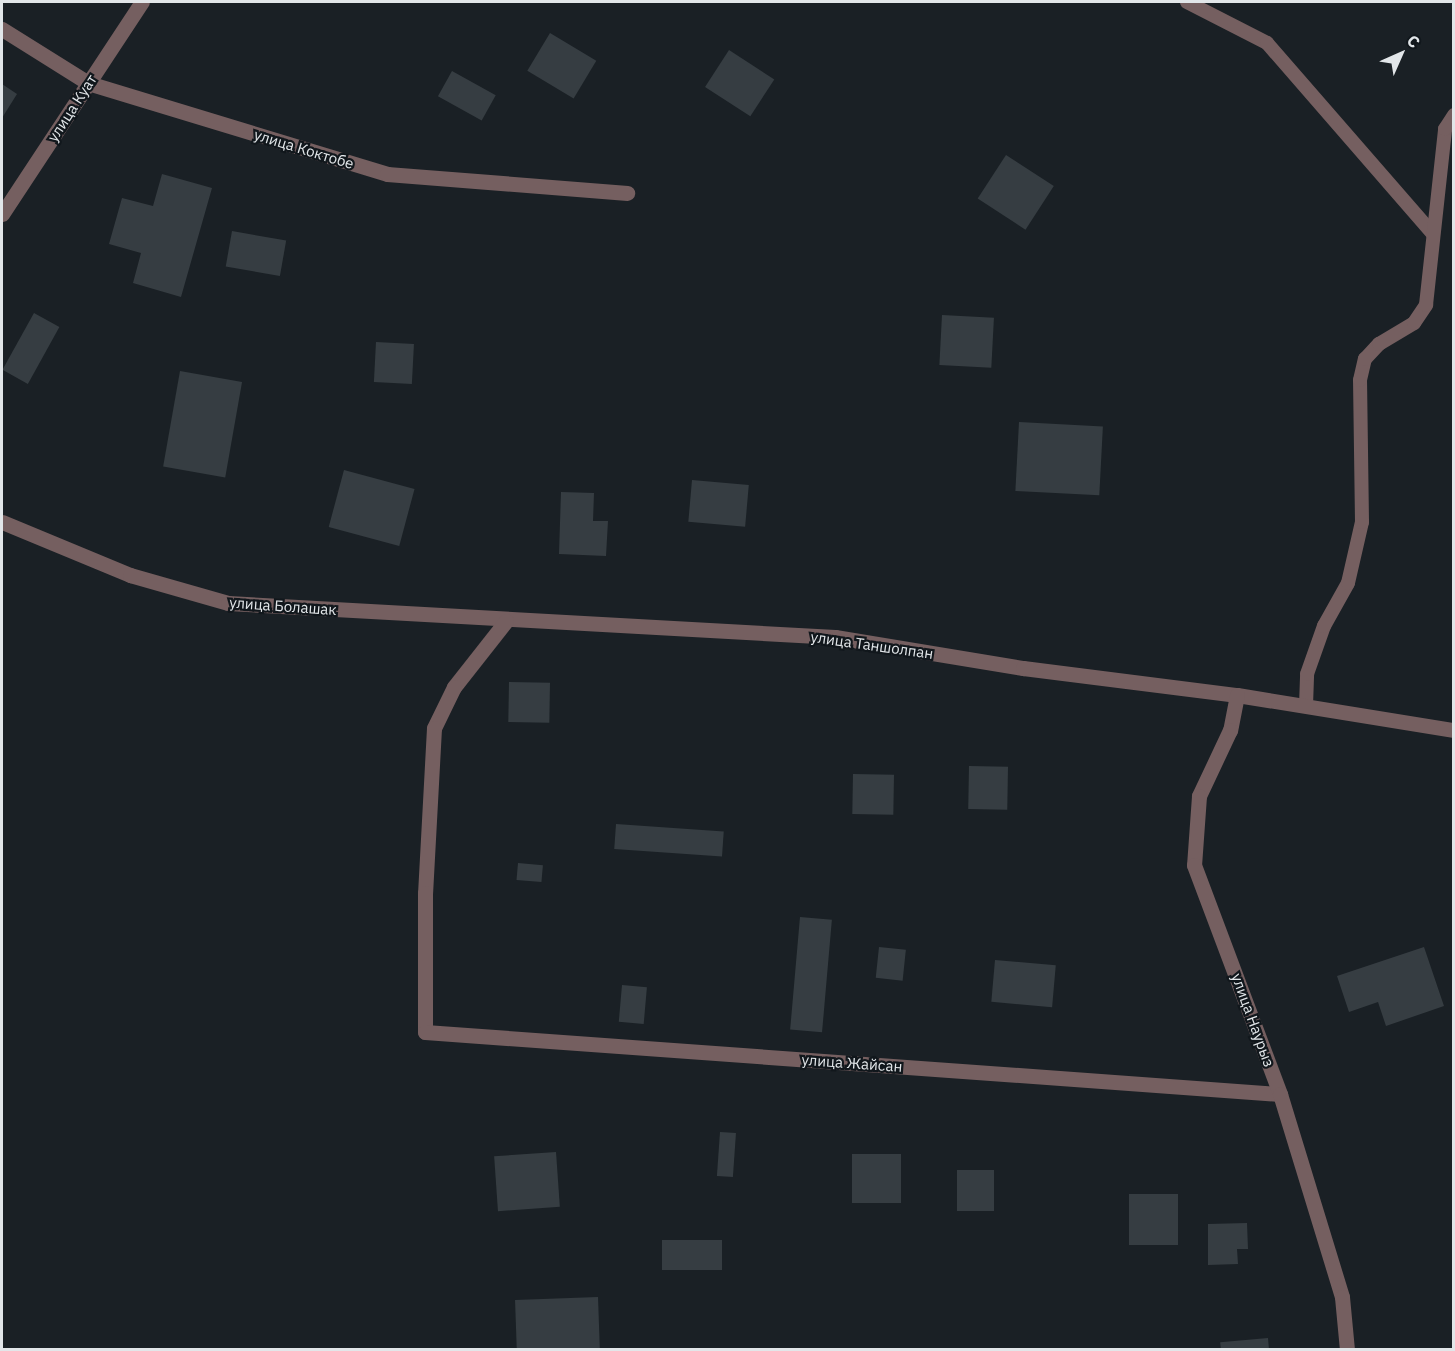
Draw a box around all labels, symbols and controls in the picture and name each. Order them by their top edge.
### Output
north arrow [1371,24,1431,84]
text: С [1403,31,1424,52]
street label: улица Куат [44,71,100,145]
street label: улица Коктобе [252,125,356,173]
street label: улица Болашак [229,593,337,619]
street label: улица Таншолпан [810,627,934,663]
street label: улица Наурыз [1228,971,1278,1069]
street label: улица Жайсан [801,1051,903,1075]

